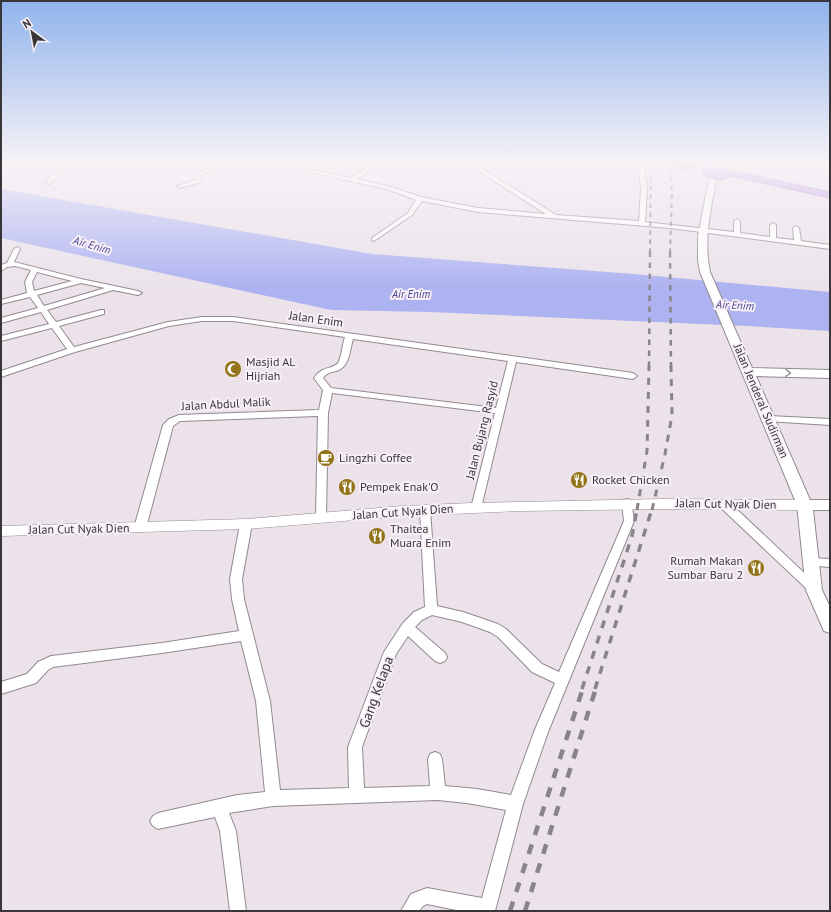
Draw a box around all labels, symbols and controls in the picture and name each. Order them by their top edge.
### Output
north arrow [12,12,52,52]
text: N [20,16,33,31]
water label: Air Enim [71,233,112,257]
water label: Air Enim [391,287,430,301]
water label: Air Enim [715,297,754,313]
street label: Jalan Enim [287,307,344,330]
street label: Jalan Jenderal Sudirman [730,340,792,460]
place label: Masjid AL Hijriah [246,354,295,383]
mosque icon: Masjid AL Hijriah [223,359,243,379]
one-way arrow [785,369,791,377]
street label: Jalan Bujang Rasyid [462,379,501,482]
street label: Jalan Abdul Malik [180,394,271,413]
cafe icon: Lingzhi Coffee [316,448,336,468]
place label: Lingzhi Coffee [339,450,412,465]
restaurant icon: Rocket Chicken [569,470,589,490]
place label: Rocket Chicken [592,472,670,487]
restaurant icon: Pempek Enak'O [337,477,357,497]
place label: Pempek Enak'O [360,479,438,494]
street label: Jalan Cut Nyak Dien [674,495,777,512]
street label: Jalan Cut Nyak Dien [351,500,454,523]
street label: Jalan Cut Nyak Dien [27,520,130,537]
place label: Thaitea Muara Enim [390,521,451,550]
restaurant icon: Thaitea Muara Enim [367,526,387,546]
place label: Rumah Makan Sumbar Baru 2 [667,553,743,582]
restaurant icon: Rumah Makan Sumbar Baru 2 [746,558,766,578]
street label: Gang Kelapa [355,654,397,730]

